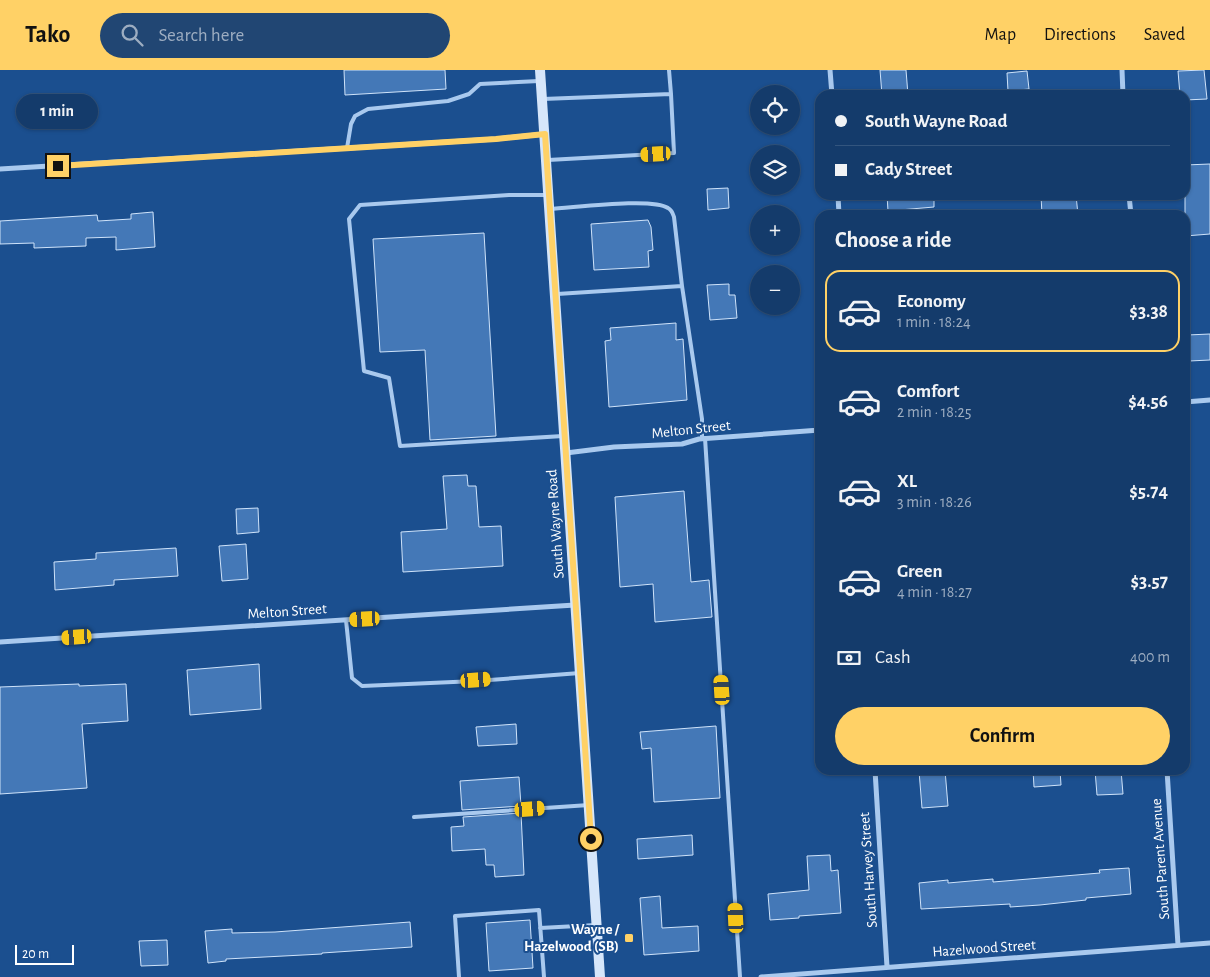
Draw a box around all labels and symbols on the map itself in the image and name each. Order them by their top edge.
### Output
callout: 1 min [17,93,99,128]
car [640,146,671,162]
route end [47,155,69,177]
street label: Melton Street [651,418,732,441]
street label: South Wayne Road [544,469,567,579]
street label: Melton Street [247,601,327,622]
car [349,611,380,627]
car [61,628,92,646]
car [460,671,491,689]
car [713,675,730,705]
street label: South Parent Avenue [1149,798,1172,920]
car [514,800,545,818]
street label: South Harvey Street [857,811,880,928]
route start [580,828,602,850]
car [727,903,744,933]
place label: Wayne / Hazelwood (SB) [524,922,620,954]
marker: Wayne / Hazelwood (SB) [623,932,635,944]
street label: Hazelwood Street [932,937,1036,960]
scale bar [15,942,74,965]

